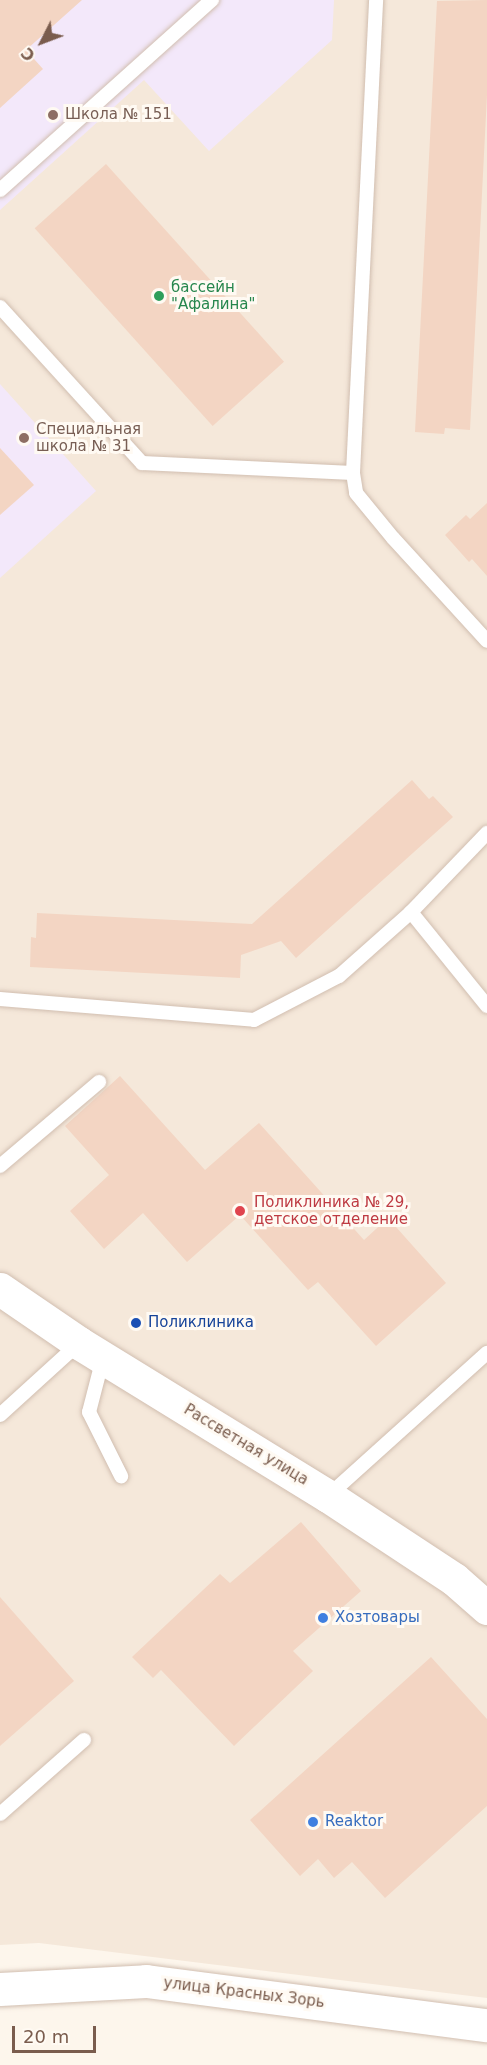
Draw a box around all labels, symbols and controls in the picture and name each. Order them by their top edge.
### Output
north arrow [12,12,72,72]
text: С [17,44,39,65]
place label: Школа № 151 [65,106,172,124]
marker: Школа № 151 [46,108,60,122]
place label: бассейн "Афалина" [171,278,255,313]
marker: бассейн "Афалина" [152,289,166,303]
place label: Специальная школа № 31 [36,420,141,455]
marker: Специальная школа № 31 [17,431,31,445]
place label: Поликлиника № 29, детское отделение [254,1193,409,1228]
marker: Поликлиника № 29, детское отделение [231,1202,249,1220]
place label: Поликлиника [148,1314,254,1332]
marker: Поликлиника [129,1316,143,1330]
street label: Рассветная улица [181,1401,311,1489]
place label: Хозтовары [335,1609,420,1627]
marker: Хозтовары [316,1611,330,1625]
place label: Reaktor [325,1813,383,1831]
marker: Reaktor [306,1815,320,1829]
street label: улица Красных Зорь [162,1974,326,2012]
scale bar [15,2014,99,2052]
text: 20 m [23,2026,69,2047]

